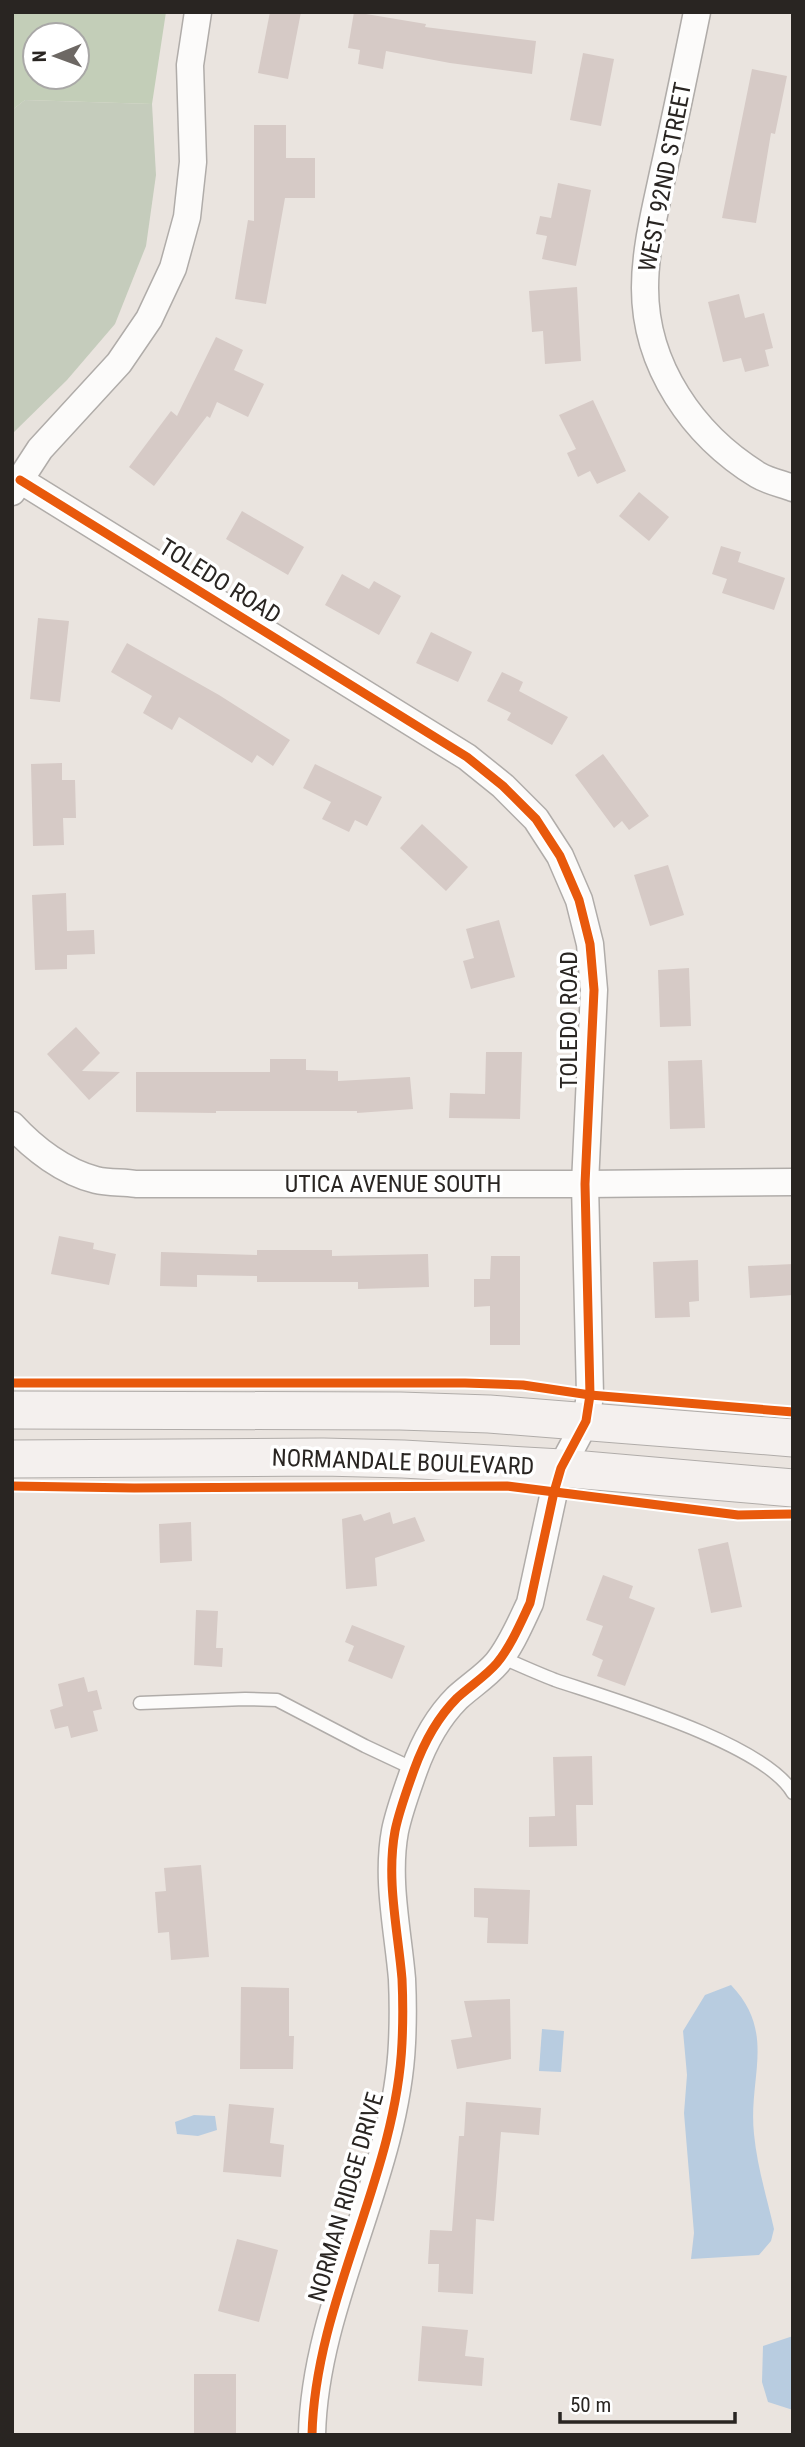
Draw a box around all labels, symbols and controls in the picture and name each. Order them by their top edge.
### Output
north arrow [21,21,91,91]
text: N [28,50,51,62]
street label: WEST 92ND STREET [633,80,697,274]
street label: TOLEDO ROAD [154,533,286,629]
street label: TOLEDO ROAD [555,951,583,1089]
street label: UTICA AVENUE SOUTH [285,1170,501,1198]
street label: NORMANDALE BOULEVARD [271,1443,535,1481]
street label: NORMAN RIDGE DRIVE [303,2089,389,2305]
scale bar [560,2380,735,2424]
text: 50 m [570,2393,611,2417]

